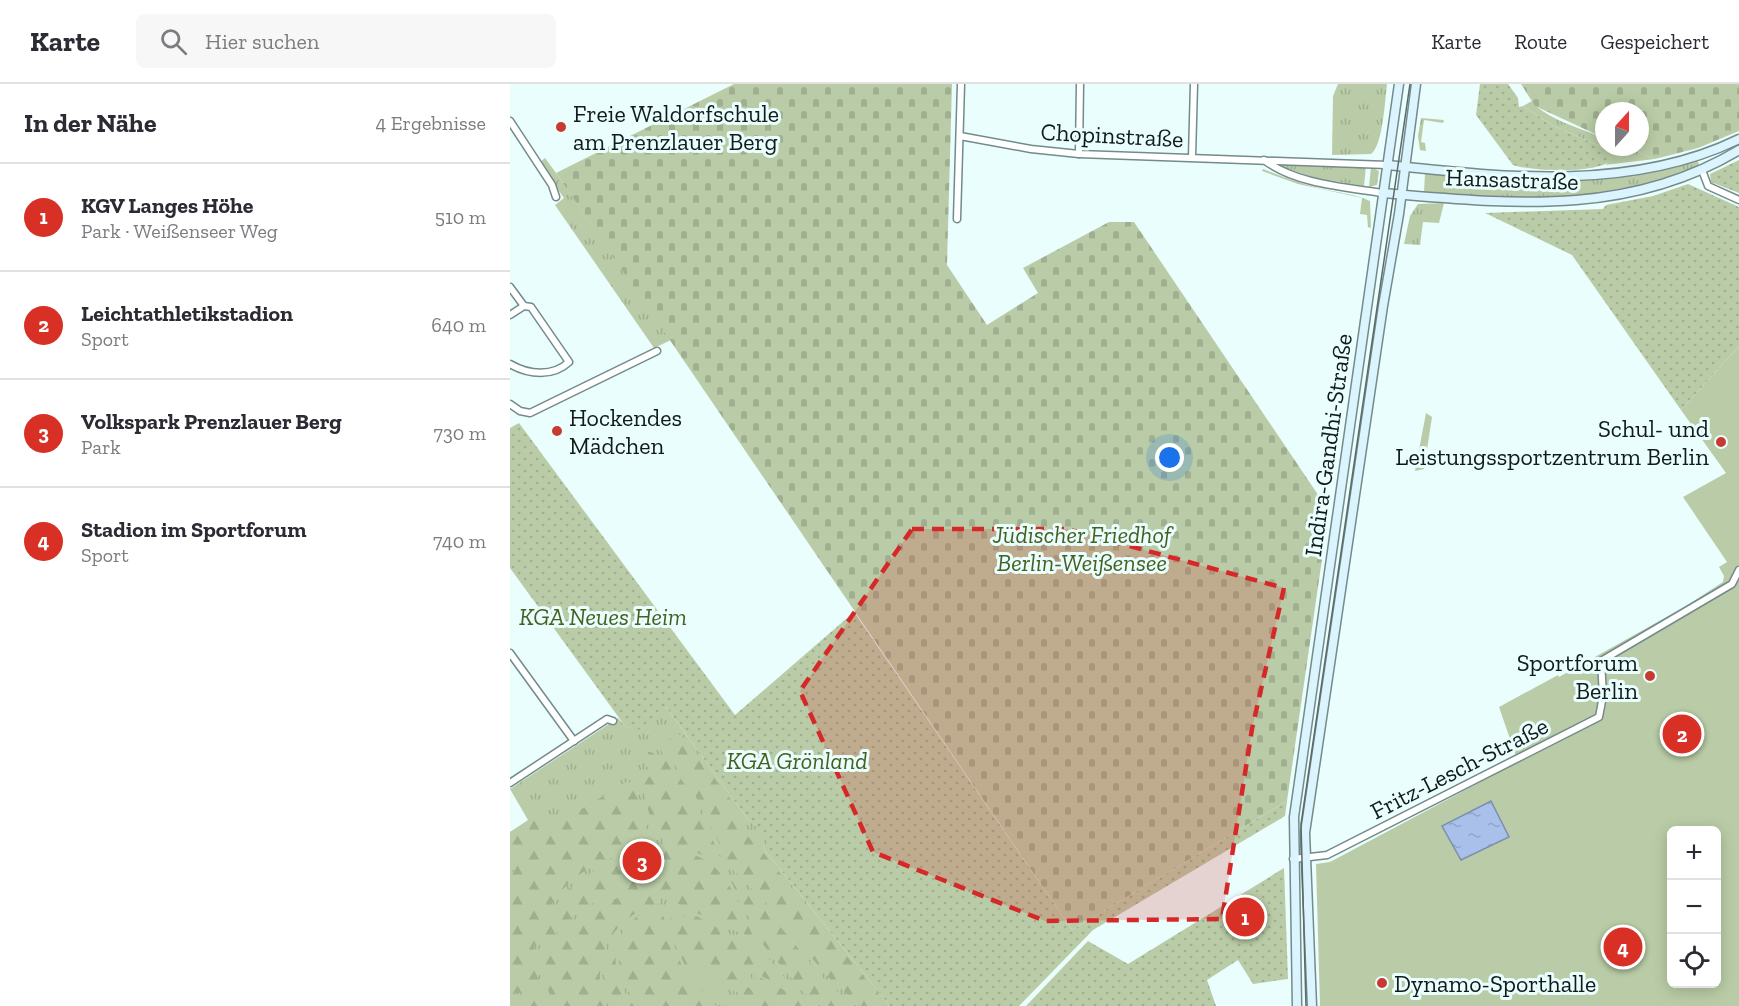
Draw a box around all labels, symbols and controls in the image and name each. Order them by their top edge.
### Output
search box [136,14,556,68]
text: Karte [30,25,100,58]
icon: search [157,25,190,58]
text: Hier suchen [205,28,319,55]
text: Karte [1431,29,1481,54]
text: Route [1514,29,1567,54]
text: Gespeichert [1600,29,1709,54]
place label: Freie Waldorfschule am Prenzlauer Berg [573,99,779,156]
north arrow [1595,102,1649,156]
text: In der Nähe [24,107,156,139]
text: 4 Ergebnisse [376,111,486,135]
street label: Chopinstraße [1040,117,1184,153]
marker: Freie Waldorfschule am Prenzlauer Berg [554,120,568,134]
street label: Hansastraße [1445,162,1579,196]
text: KGV Langes Höhe [81,192,253,219]
text: 1 [39,205,48,229]
text: 510 m [435,205,486,229]
text: Park · Weißenseer Weg [81,219,278,243]
text: Leichtathletikstadion [81,300,293,327]
text: 2 [38,313,49,337]
text: 640 m [431,313,486,337]
text: Sport [81,327,129,351]
street label: Indira-Gandhi-Straße [1298,332,1358,558]
place label: Hockendes Mädchen [569,403,682,460]
text: Volkspark Prenzlauer Berg [81,408,342,435]
place label: Schul- und Leistungssportzentrum Berlin [1395,414,1709,471]
text: 3 [38,421,49,445]
text: 730 m [433,421,486,445]
marker: Hockendes Mädchen [550,424,564,438]
text: Park [81,435,121,459]
marker: Schul- und Leistungssportzentrum Berlin [1714,435,1728,449]
your location [1155,443,1184,472]
text: Stadion im Sportforum [81,516,306,543]
park label: Jüdischer Friedhof Berlin-Weißensee [992,520,1174,577]
text: 4 [38,529,49,553]
text: 740 m [433,529,486,553]
text: Sport [81,543,129,567]
park label: KGA Neues Heim [519,602,687,631]
place label: Sportforum Berlin [1517,648,1638,705]
marker: Sportforum Berlin [1643,669,1657,683]
street label: Fritz-Lesch-Straße [1365,711,1553,825]
pin: 2 [1662,712,1702,756]
park label: KGA Grönland [727,746,867,775]
map controls [1667,826,1721,988]
button: + [1667,826,1721,880]
pin: 3 [622,838,662,884]
button: − [1667,880,1721,934]
pin: 1 [1226,894,1264,940]
pin: 4 [1604,924,1642,970]
button: locate [1667,934,1721,988]
place label: Dynamo-Sporthalle [1394,969,1596,998]
marker: Dynamo-Sporthalle [1375,976,1389,990]

